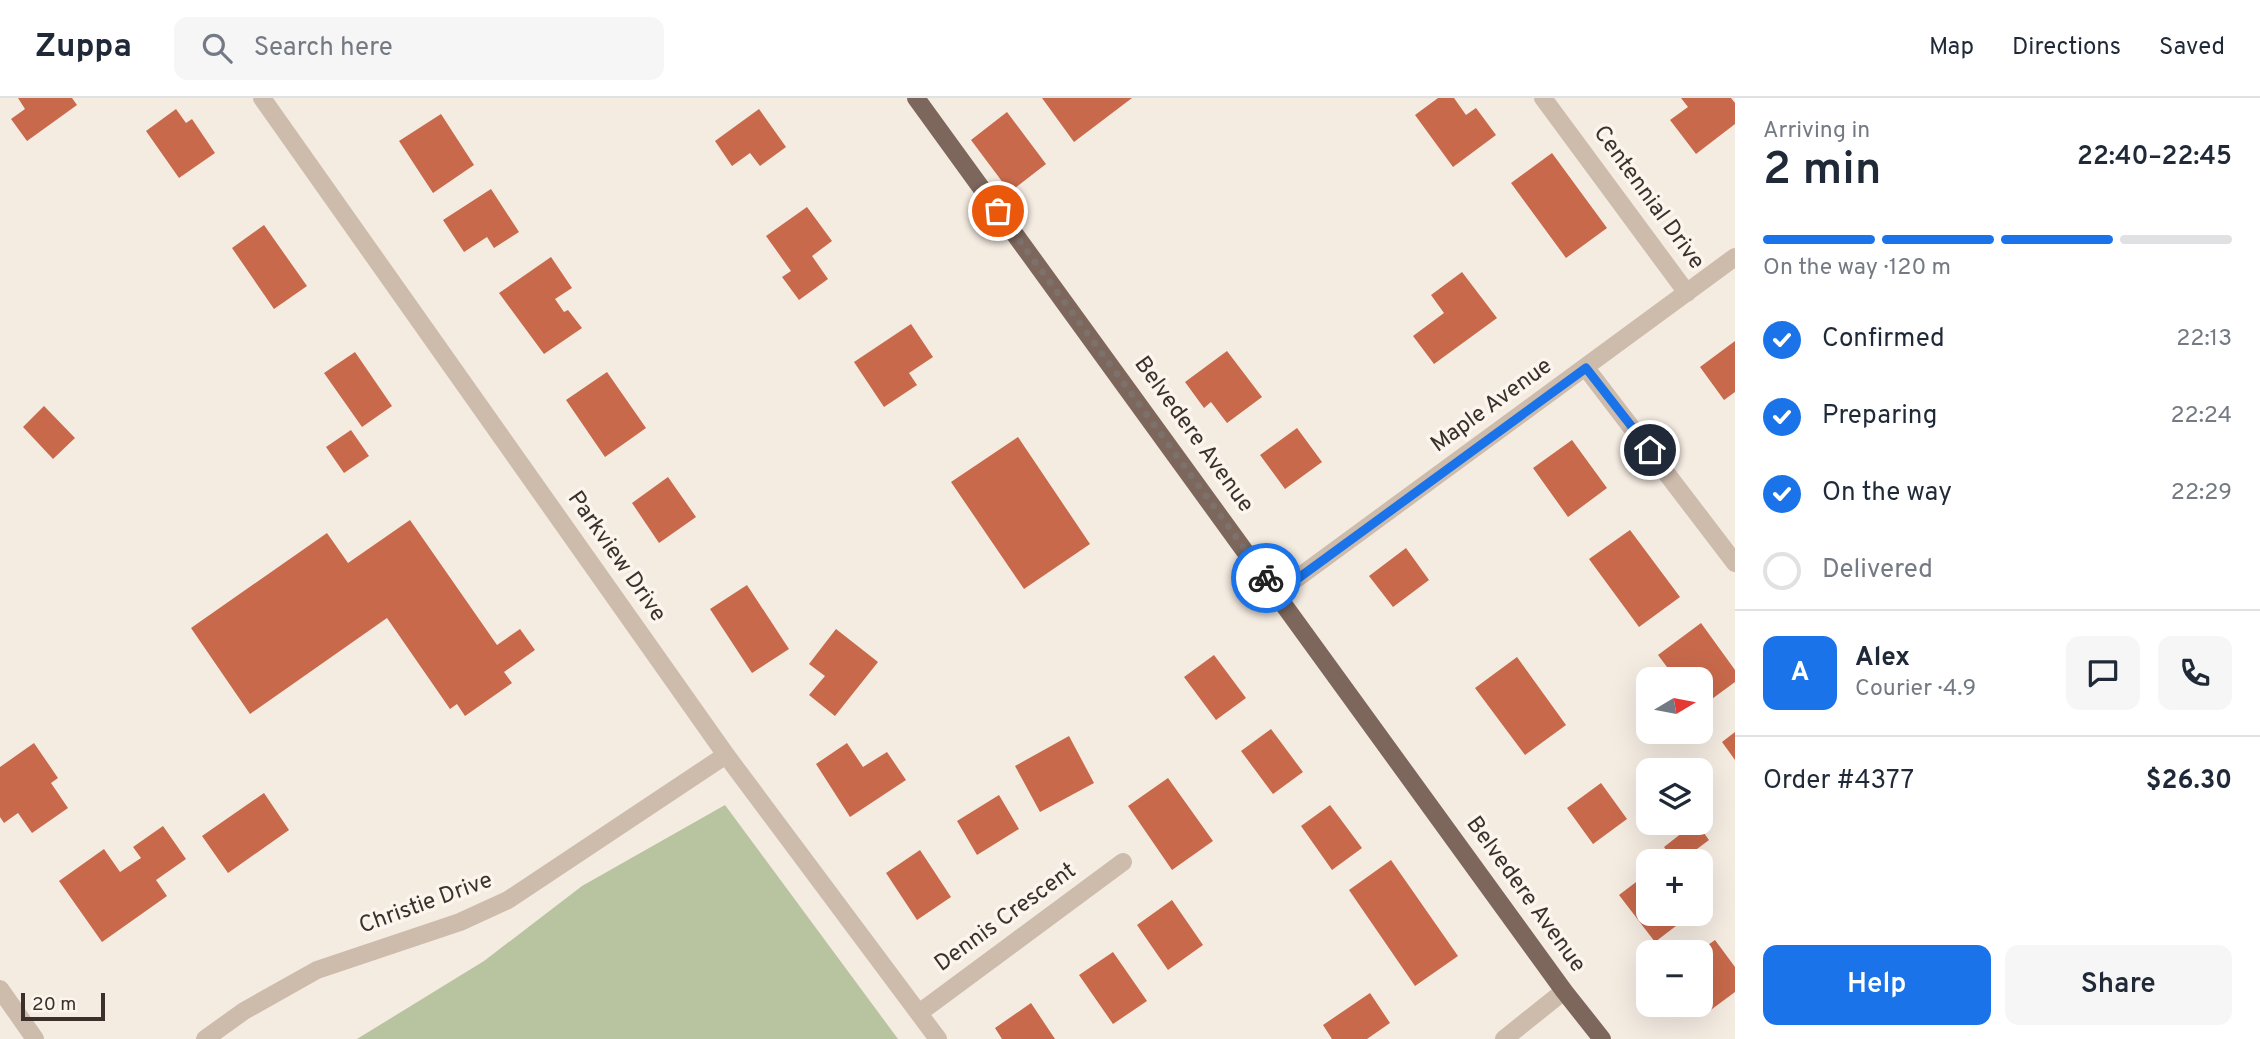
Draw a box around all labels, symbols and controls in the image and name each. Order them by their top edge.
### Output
search box [174,17,664,80]
text: Zuppa [35,27,132,69]
icon: search [198,29,236,67]
text: Search here [254,32,393,65]
text: Map [1929,33,1974,63]
text: Directions [2012,33,2121,63]
text: Saved [2159,33,2225,63]
text: Arriving in [1763,117,1870,146]
street label: Centennial Drive [1586,120,1710,276]
text: 22:40–22:45 [2077,141,2232,174]
text: 2 min [1763,142,1882,201]
pin [968,181,1028,241]
icon: bag [979,192,1017,230]
text: On the way · 120 m [1763,254,1951,283]
icon: check [1763,321,1801,359]
text: Confirmed [1822,323,1945,356]
text: 22:13 [2176,325,2232,354]
street label: Belvedere Avenue [1127,351,1259,519]
street label: Maple Avenue [1426,352,1558,460]
icon: check [1763,398,1801,436]
text: Preparing [1822,400,1937,433]
text: 22:24 [2171,402,2232,431]
pin [1620,420,1680,480]
icon: home [1631,431,1669,469]
icon: check [1763,475,1801,513]
text: On the way [1822,477,1952,510]
text: 22:29 [2171,479,2232,508]
street label: Parkview Drive [560,486,672,628]
courier [1231,543,1301,613]
text: Delivered [1822,554,1933,587]
icon: bike [1247,559,1285,597]
button: chat [2066,636,2140,710]
button: phone [2158,636,2232,710]
text: Alex [1855,642,1910,675]
text: A [1791,657,1809,690]
north arrow [1636,667,1713,744]
map controls [1636,667,1713,1017]
text: Courier · 4.9 [1855,675,1976,704]
button: layers [1636,758,1713,835]
text: Order #4377 [1763,765,1914,798]
text: $26.30 [2146,765,2232,798]
street label: Belvedere Avenue [1459,811,1591,979]
button: + [1636,849,1713,926]
street label: Dennis Crescent [930,857,1082,979]
street label: Christie Drive [355,866,497,942]
button: − [1636,940,1713,1017]
button: Help [1763,945,1991,1025]
button: Share [2005,945,2232,1025]
scale bar [21,990,105,1022]
text: 20 m [32,993,76,1017]

